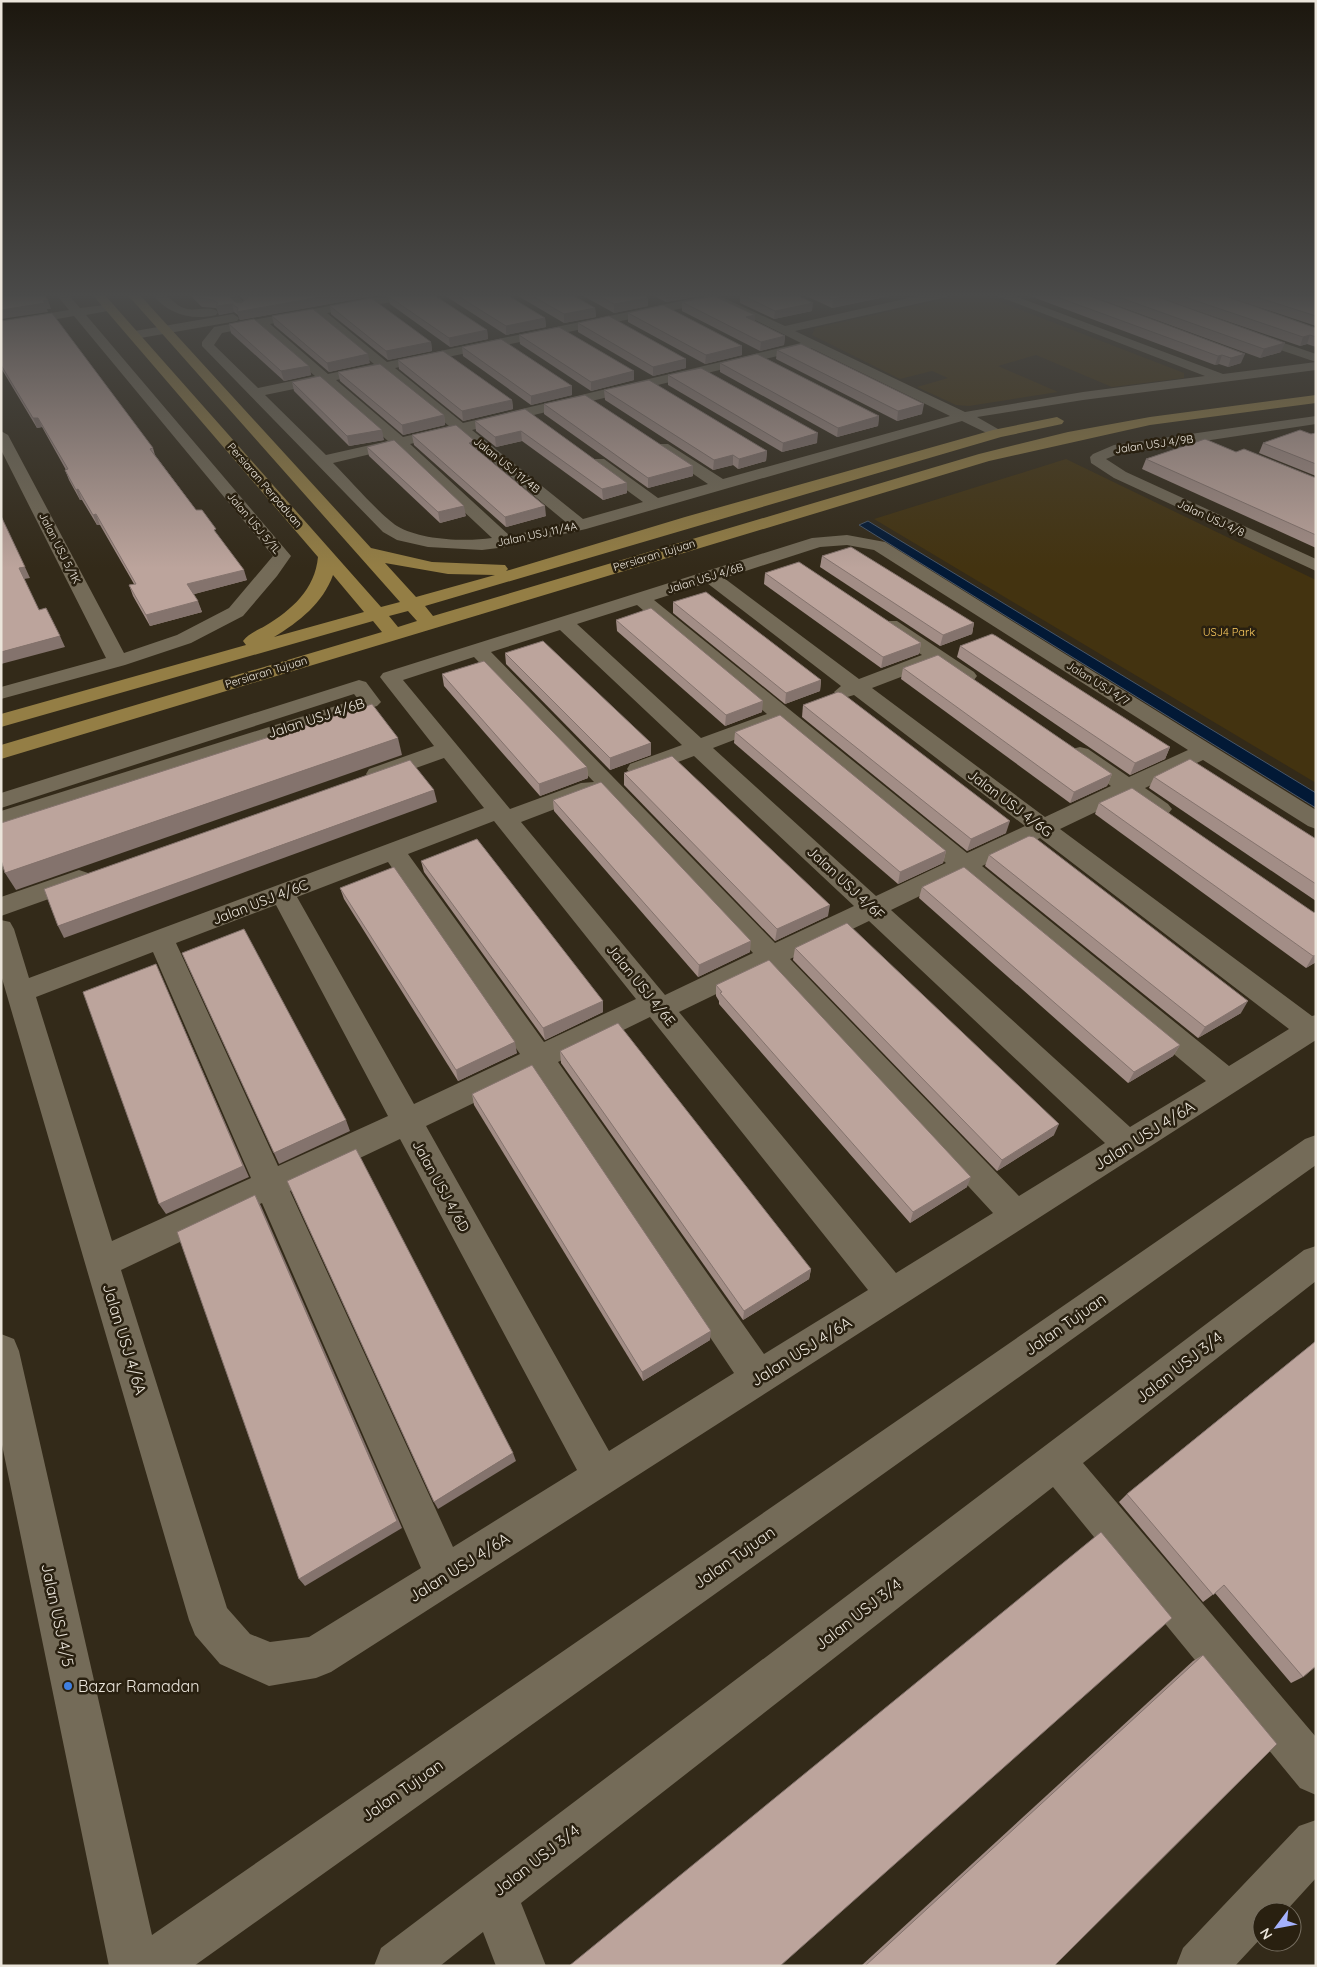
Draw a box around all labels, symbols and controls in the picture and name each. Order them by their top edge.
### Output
street label: Jalan USJ 4/9B [1114,432,1194,456]
street label: Jalan USJ 11/4B [471,434,543,496]
street label: Persiaran Perpaduan [224,440,306,530]
street label: Jalan USJ 5/1L [224,489,284,557]
street label: Jalan USJ 4/8 [1175,496,1247,540]
street label: Jalan USJ 5/1K [36,510,84,586]
street label: Jalan USJ 11/4A [496,519,578,549]
street label: Persiaran Tujuan [611,536,697,574]
street label: Jalan USJ 4/6B [665,560,745,596]
park label: USJ4 Park [1203,625,1255,639]
street label: Persiaran Tujuan [223,653,309,691]
street label: Jalan USJ 4/7 [1064,658,1132,708]
street label: Jalan USJ 4/6B [265,694,367,742]
street label: Jalan USJ 4/6G [964,765,1056,841]
street label: Jalan USJ 4/6F [803,842,889,924]
street label: Jalan USJ 4/6C [210,875,310,929]
street label: Jalan USJ 4/6E [603,941,679,1029]
street label: Jalan USJ 4/6A [1090,1096,1198,1174]
street label: Jalan USJ 4/6D [408,1137,474,1235]
street label: Jalan USJ 4/6A [99,1281,151,1397]
street label: Jalan Tujuan [1020,1289,1110,1359]
street label: Jalan USJ 4/6A [747,1312,855,1390]
street label: Jalan USJ 3/4 [1132,1327,1226,1407]
street label: Jalan Tujuan [689,1522,779,1592]
street label: Jalan USJ 4/6A [405,1528,513,1606]
street label: Jalan USJ 4/5 [37,1562,79,1668]
street label: Jalan USJ 3/4 [811,1574,905,1654]
place label: Bazar Ramadan [78,1676,199,1696]
marker: Bazar Ramadan [62,1680,74,1692]
street label: Jalan Tujuan [357,1755,447,1825]
street label: Jalan USJ 3/4 [489,1820,583,1900]
north arrow [1252,1902,1302,1952]
text: N [1256,1925,1276,1943]

